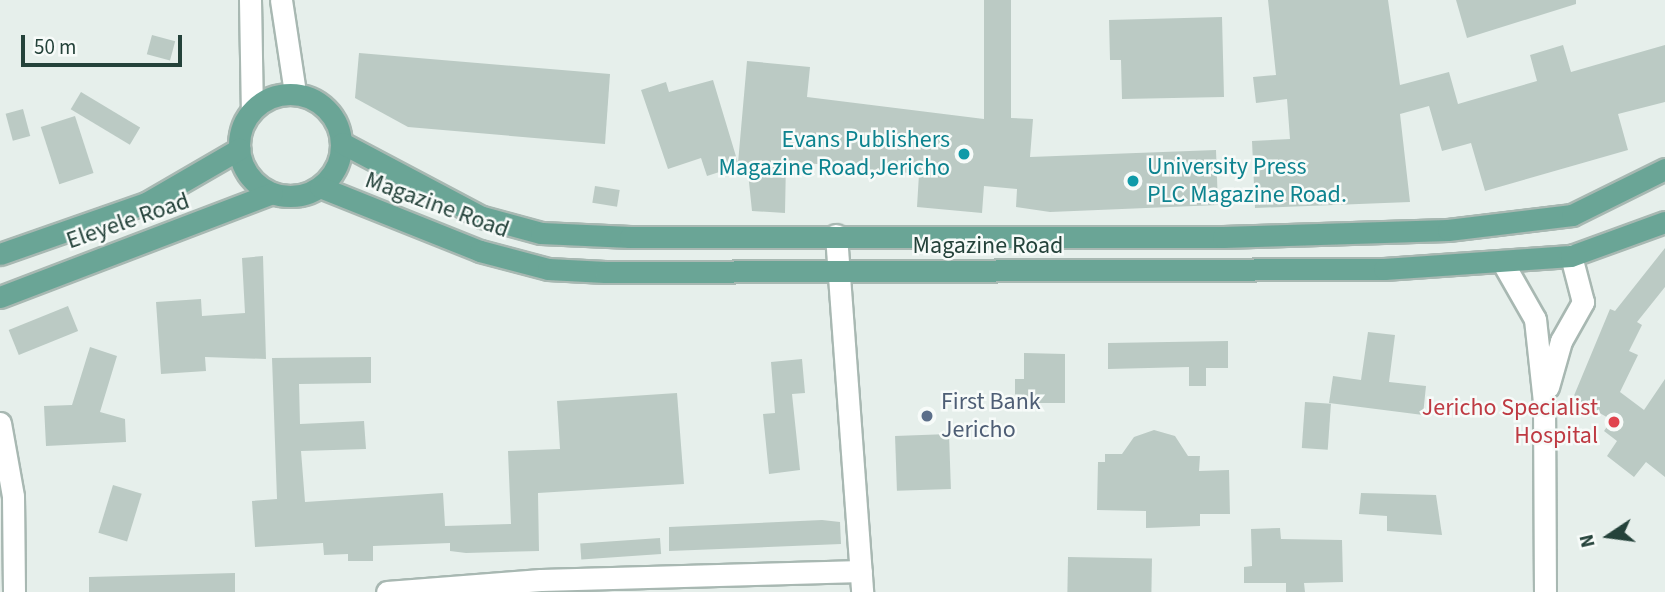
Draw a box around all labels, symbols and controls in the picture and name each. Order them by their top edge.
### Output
scale bar [24,21,186,65]
text: 50 m [34,32,76,62]
place label: Evans Publishers Magazine Road,Jericho [719,126,950,182]
marker: Evans Publishers Magazine Road,Jericho [956,146,972,162]
place label: University Press PLC Magazine Road. [1147,153,1347,209]
street label: Magazine Road [361,166,513,244]
marker: University Press PLC Magazine Road. [1125,173,1141,189]
street label: Eleyele Road [63,187,193,255]
street label: Magazine Road [913,232,1063,260]
place label: First Bank Jericho [941,388,1041,444]
place label: Jericho Specialist Hospital [1422,394,1598,450]
marker: First Bank Jericho [919,408,935,424]
marker: Jericho Specialist Hospital [1604,412,1624,432]
north arrow [1574,501,1644,571]
text: N [1573,532,1603,550]

